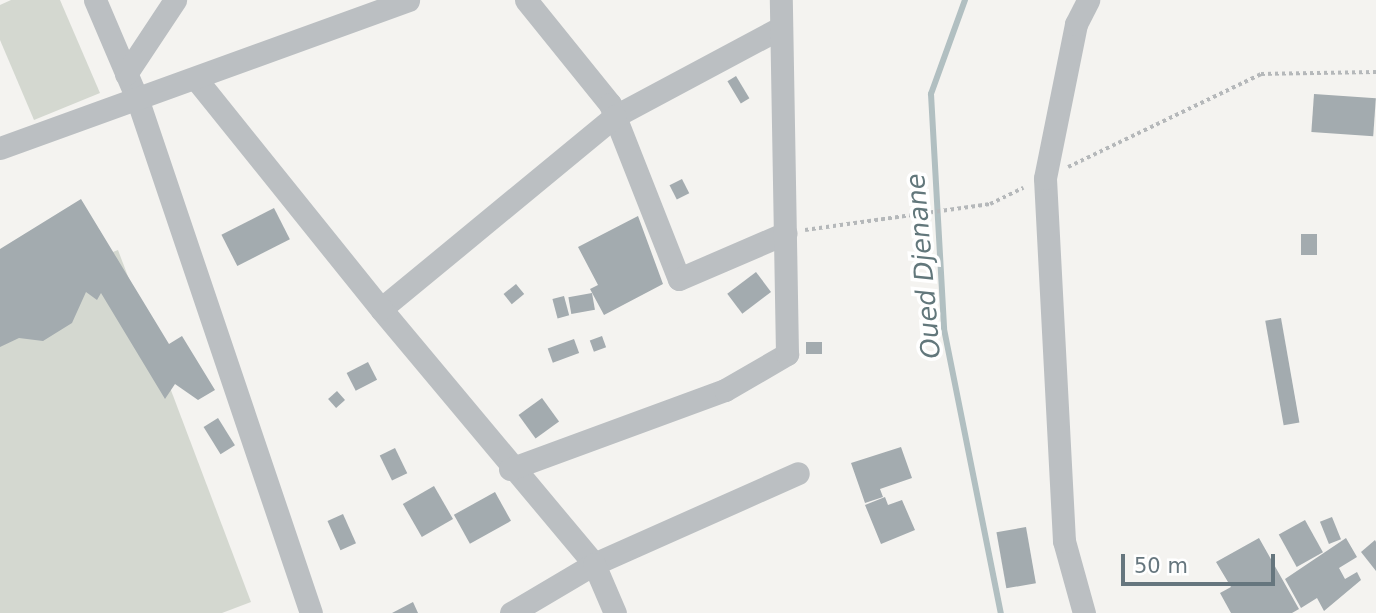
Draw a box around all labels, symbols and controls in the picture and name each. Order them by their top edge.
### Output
water label: Oued Djenane [900,172,948,360]
scale bar [1124,540,1278,584]
text: 50 m [1134,554,1188,578]

